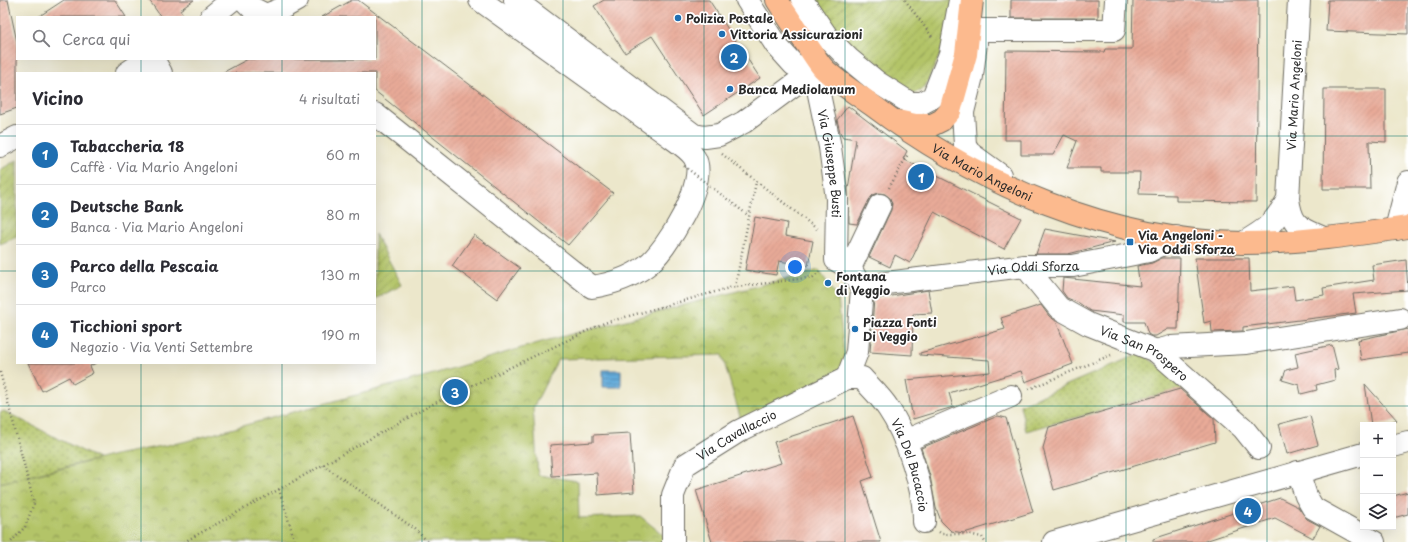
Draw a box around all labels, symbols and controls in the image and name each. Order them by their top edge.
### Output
place label: Polizia Postale [686,9,773,27]
marker: Polizia Postale [673,13,683,23]
search box [16,16,376,60]
place label: Vittoria Assicurazioni [730,25,863,43]
icon: search [30,27,52,49]
text: Cerca qui [62,27,130,50]
marker: Vittoria Assicurazioni [717,29,727,39]
street label: Via Mario Angeloni [1282,39,1306,151]
pin: 2 [721,42,747,72]
place label: Banca Mediolanum [738,80,855,98]
marker: Banca Mediolanum [725,84,735,94]
text: Vicino [32,85,83,111]
text: 4 risultati [299,89,360,108]
street label: Via Giuseppe Busti [813,108,846,218]
text: Tabaccheria 18 [70,134,184,157]
street label: Via Mario Angeloni [929,139,1035,205]
text: 1 [42,145,48,164]
text: 60 m [326,145,360,164]
text: Caffè · Via Mario Angeloni [70,157,238,176]
pin: 1 [908,162,934,192]
text: Deutsche Bank [70,194,184,217]
text: 2 [40,205,50,224]
text: 80 m [326,205,360,224]
text: Banca · Via Mario Angeloni [70,217,243,236]
place label: Via Angeloni - Via Oddi Sforza [1138,226,1236,258]
marker: Via Angeloni - Via Oddi Sforza [1125,237,1135,247]
text: Parco della Pescaia [70,254,219,277]
street label: Via Oddi Sforza [987,256,1081,279]
your location [785,257,805,277]
text: 3 [41,265,49,284]
text: 130 m [321,265,360,284]
place label: Fontana di Veggio [836,267,890,299]
text: Parco [70,277,106,296]
marker: Fontana di Veggio [823,278,833,288]
place label: Piazza Fonti Di Veggio [863,313,937,345]
text: Ticchioni sport [70,314,182,337]
street label: Via San Prospero [1097,321,1193,385]
marker: Piazza Fonti Di Veggio [850,324,860,334]
text: 4 [41,325,49,344]
text: 190 m [321,325,360,344]
text: Negozio · Via Venti Settembre [70,337,253,356]
pin: 3 [442,377,468,407]
street label: Via Cavallaccio [693,405,780,465]
street label: Via Del Bucaccio [887,415,933,513]
map controls [1360,422,1396,530]
button: + [1360,422,1396,458]
button: − [1360,458,1396,494]
button: layers [1360,494,1396,530]
pin: 4 [1235,496,1261,526]

